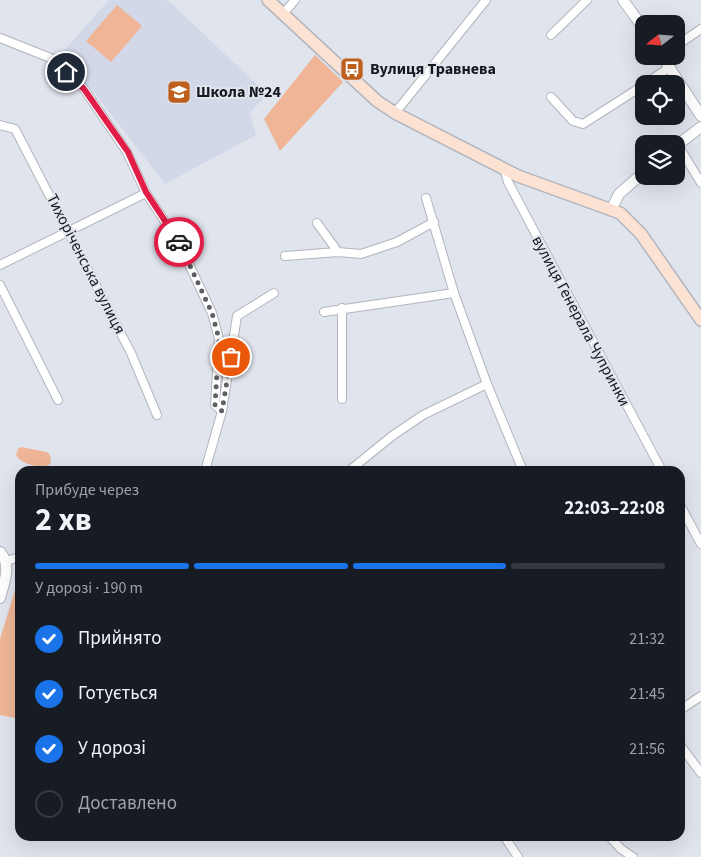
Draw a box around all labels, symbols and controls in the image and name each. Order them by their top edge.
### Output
north arrow [635,15,685,65]
map controls [635,15,685,185]
pin [45,51,87,93]
bus stop icon: Вулиця Травнева [339,56,365,82]
icon: home [52,58,80,86]
place label: Вулиця Травнева [370,58,496,80]
button: locate [635,75,685,125]
school or university icon: Школа №24 [166,79,192,105]
place label: Школа №24 [196,81,282,103]
button: layers [635,135,685,185]
street label: Тихоріченська вулиця [41,190,131,338]
courier [154,217,204,267]
icon: car [165,228,193,256]
street label: вулиця Генерала Чупринки [527,232,635,410]
pin [210,336,252,378]
icon: bag [217,343,245,371]
text: Прибуде через [35,479,139,501]
text: 22:03–22:08 [564,495,665,522]
text: 2 хв [35,497,92,543]
text: У дорозі · 190 m [35,577,143,599]
icon: check [35,625,63,653]
text: Прийнято [78,625,162,652]
text: 21:32 [629,628,665,650]
icon: check [35,680,63,708]
text: Готується [78,680,158,707]
text: 21:45 [629,683,665,705]
icon: check [35,735,63,763]
text: У дорозі [78,735,146,762]
text: 21:56 [629,738,665,760]
text: Доставлено [78,790,177,817]

